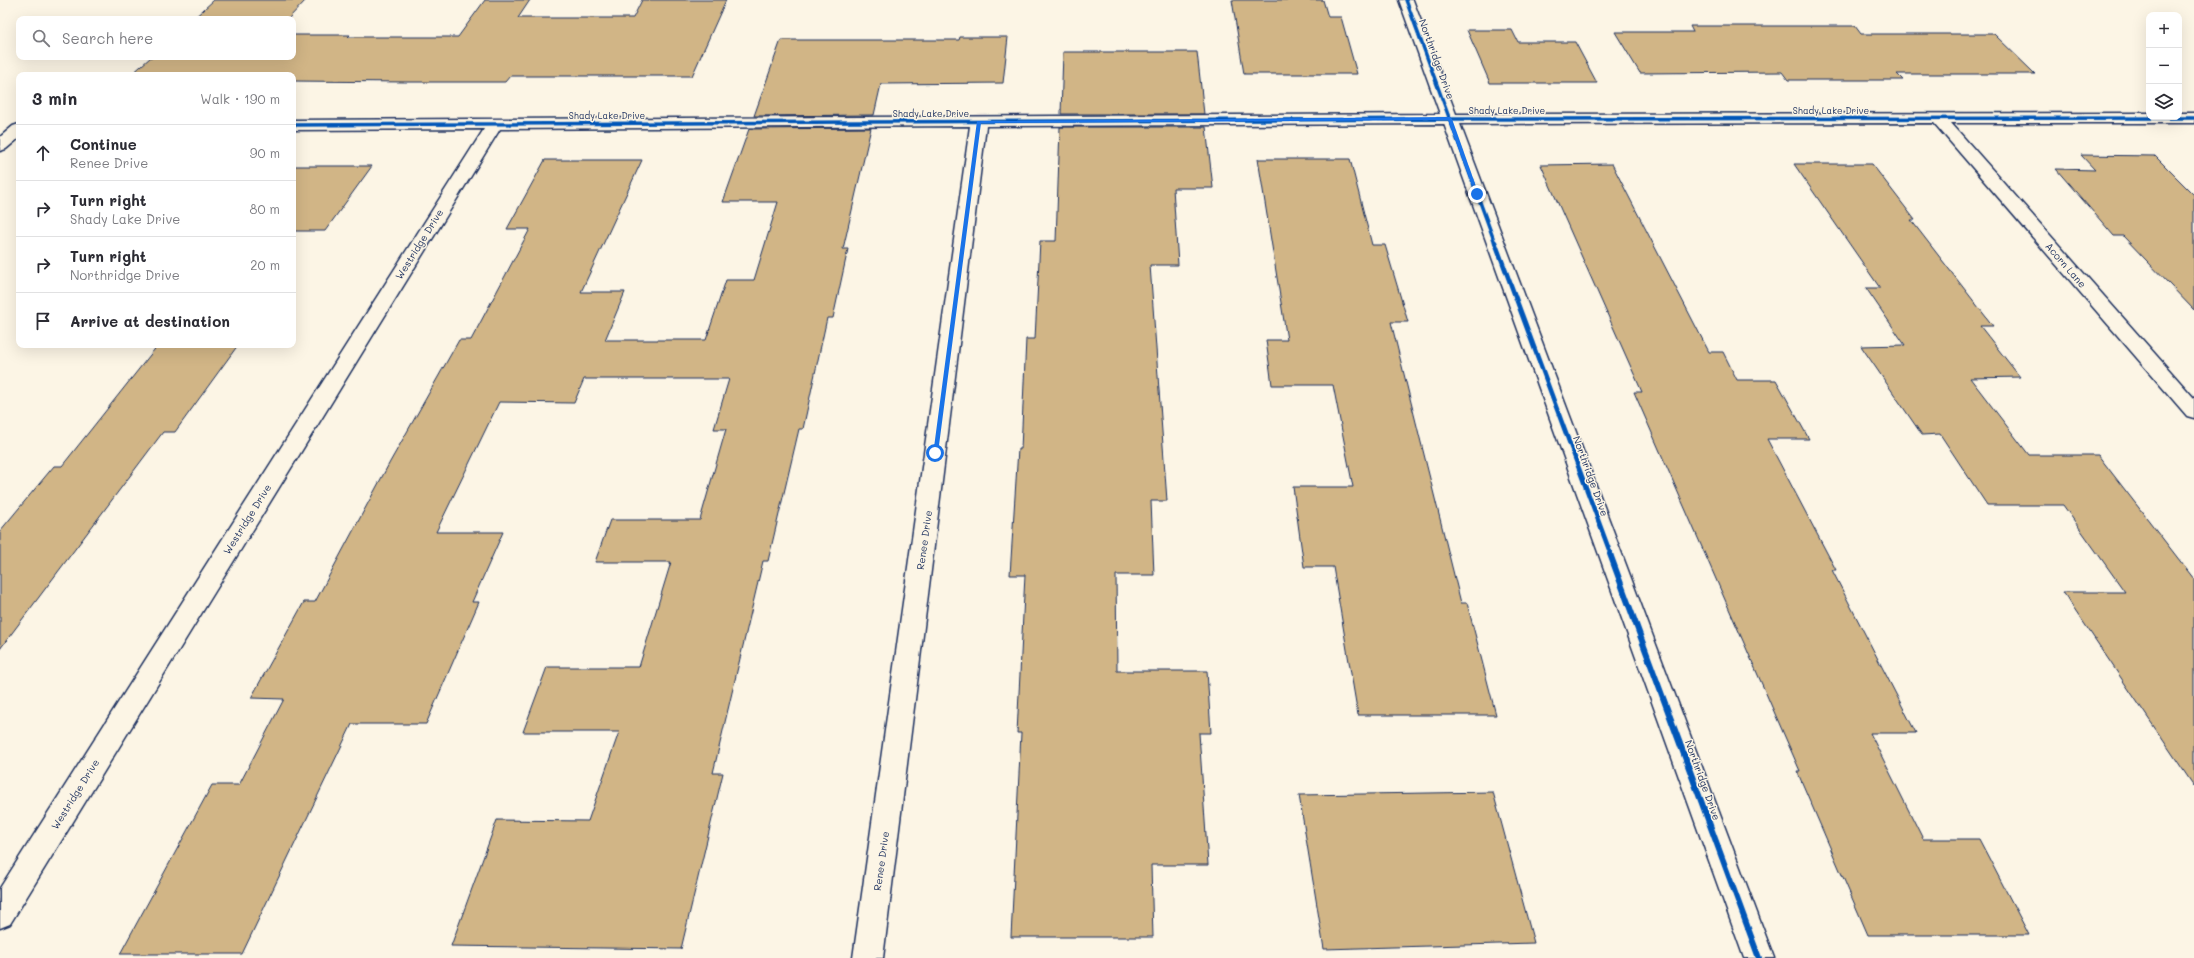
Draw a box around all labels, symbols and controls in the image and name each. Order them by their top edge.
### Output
map controls [2146,12,2182,120]
button: + [2146,12,2182,48]
search box [16,16,296,60]
street label: Northridge Drive [1416,17,1458,101]
icon: search [30,27,52,49]
text: Search here [62,28,153,48]
button: − [2146,48,2182,84]
button: layers [2146,84,2182,120]
text: 3 min [32,87,77,109]
text: Walk · 190 m [200,90,280,107]
street label: Shady Lake Drive [1469,105,1545,116]
street label: Shady Lake Drive [1793,105,1869,116]
street label: Shady Lake Drive [893,108,969,119]
street label: Shady Lake Drive [569,110,645,121]
text: Continue [70,134,137,154]
icon: ahead [32,142,54,164]
text: 90 m [250,144,280,161]
text: Renee Drive [70,154,148,171]
route end [1468,185,1486,203]
text: Turn right [70,190,147,210]
icon: right [32,198,54,220]
text: 80 m [250,200,280,217]
street label: Westridge Drive [392,206,446,282]
text: Shady Lake Drive [70,210,180,227]
street label: Acorn Lane [2042,239,2090,291]
text: Turn right [70,246,147,266]
icon: right [32,254,54,276]
text: 20 m [250,256,280,273]
text: Northridge Drive [70,266,180,283]
icon: arrive [32,310,54,332]
text: Arrive at destination [70,311,230,331]
street label: Northridge Drive [1570,434,1612,518]
route start [926,444,944,462]
street label: Westridge Drive [220,481,274,557]
street label: Renee Drive [913,509,935,571]
street label: Northridge Drive [1682,738,1724,822]
street label: Westridge Drive [48,756,102,832]
street label: Renee Drive [870,830,892,892]

